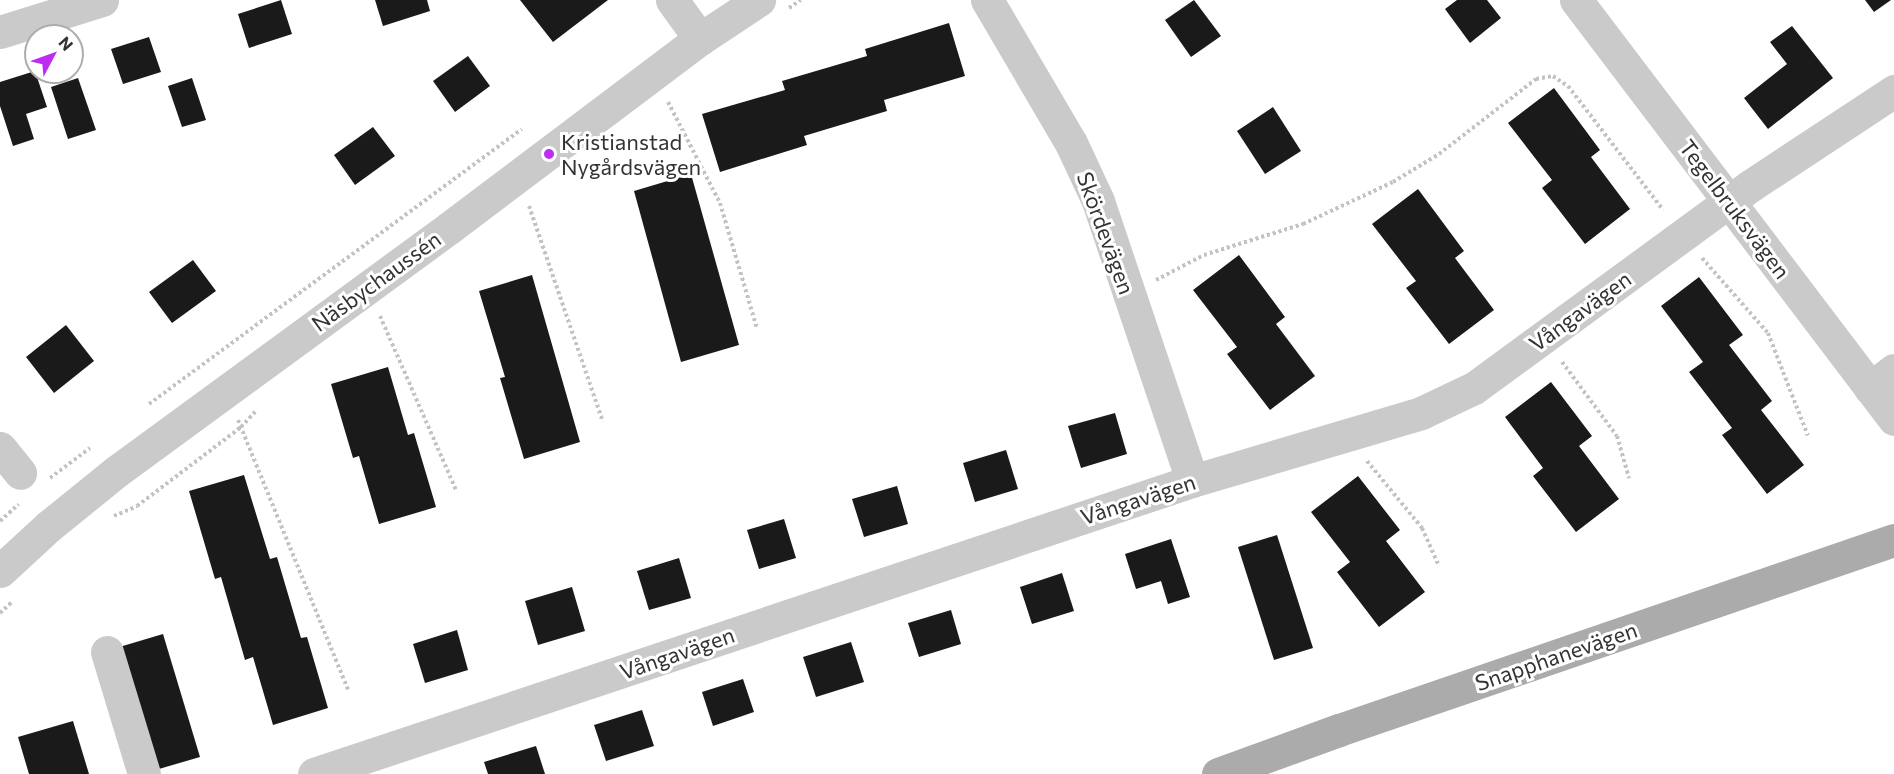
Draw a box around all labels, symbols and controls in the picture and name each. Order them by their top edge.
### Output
north arrow [24,24,84,84]
text: N [55,32,78,54]
place label: Kristianstad Nygårdsvägen [561,128,701,180]
street label: Tegelbruksvägen [1674,134,1796,284]
marker: Kristianstad Nygårdsvägen [542,147,556,161]
street label: Skördevägen [1072,168,1140,298]
street label: Näsbychaussén [306,225,446,337]
street label: Vångavägen [1524,265,1636,357]
street label: Vångavägen [1077,468,1199,530]
street label: Snapphanevägen [1472,616,1640,696]
street label: Vångavägen [616,621,738,685]

